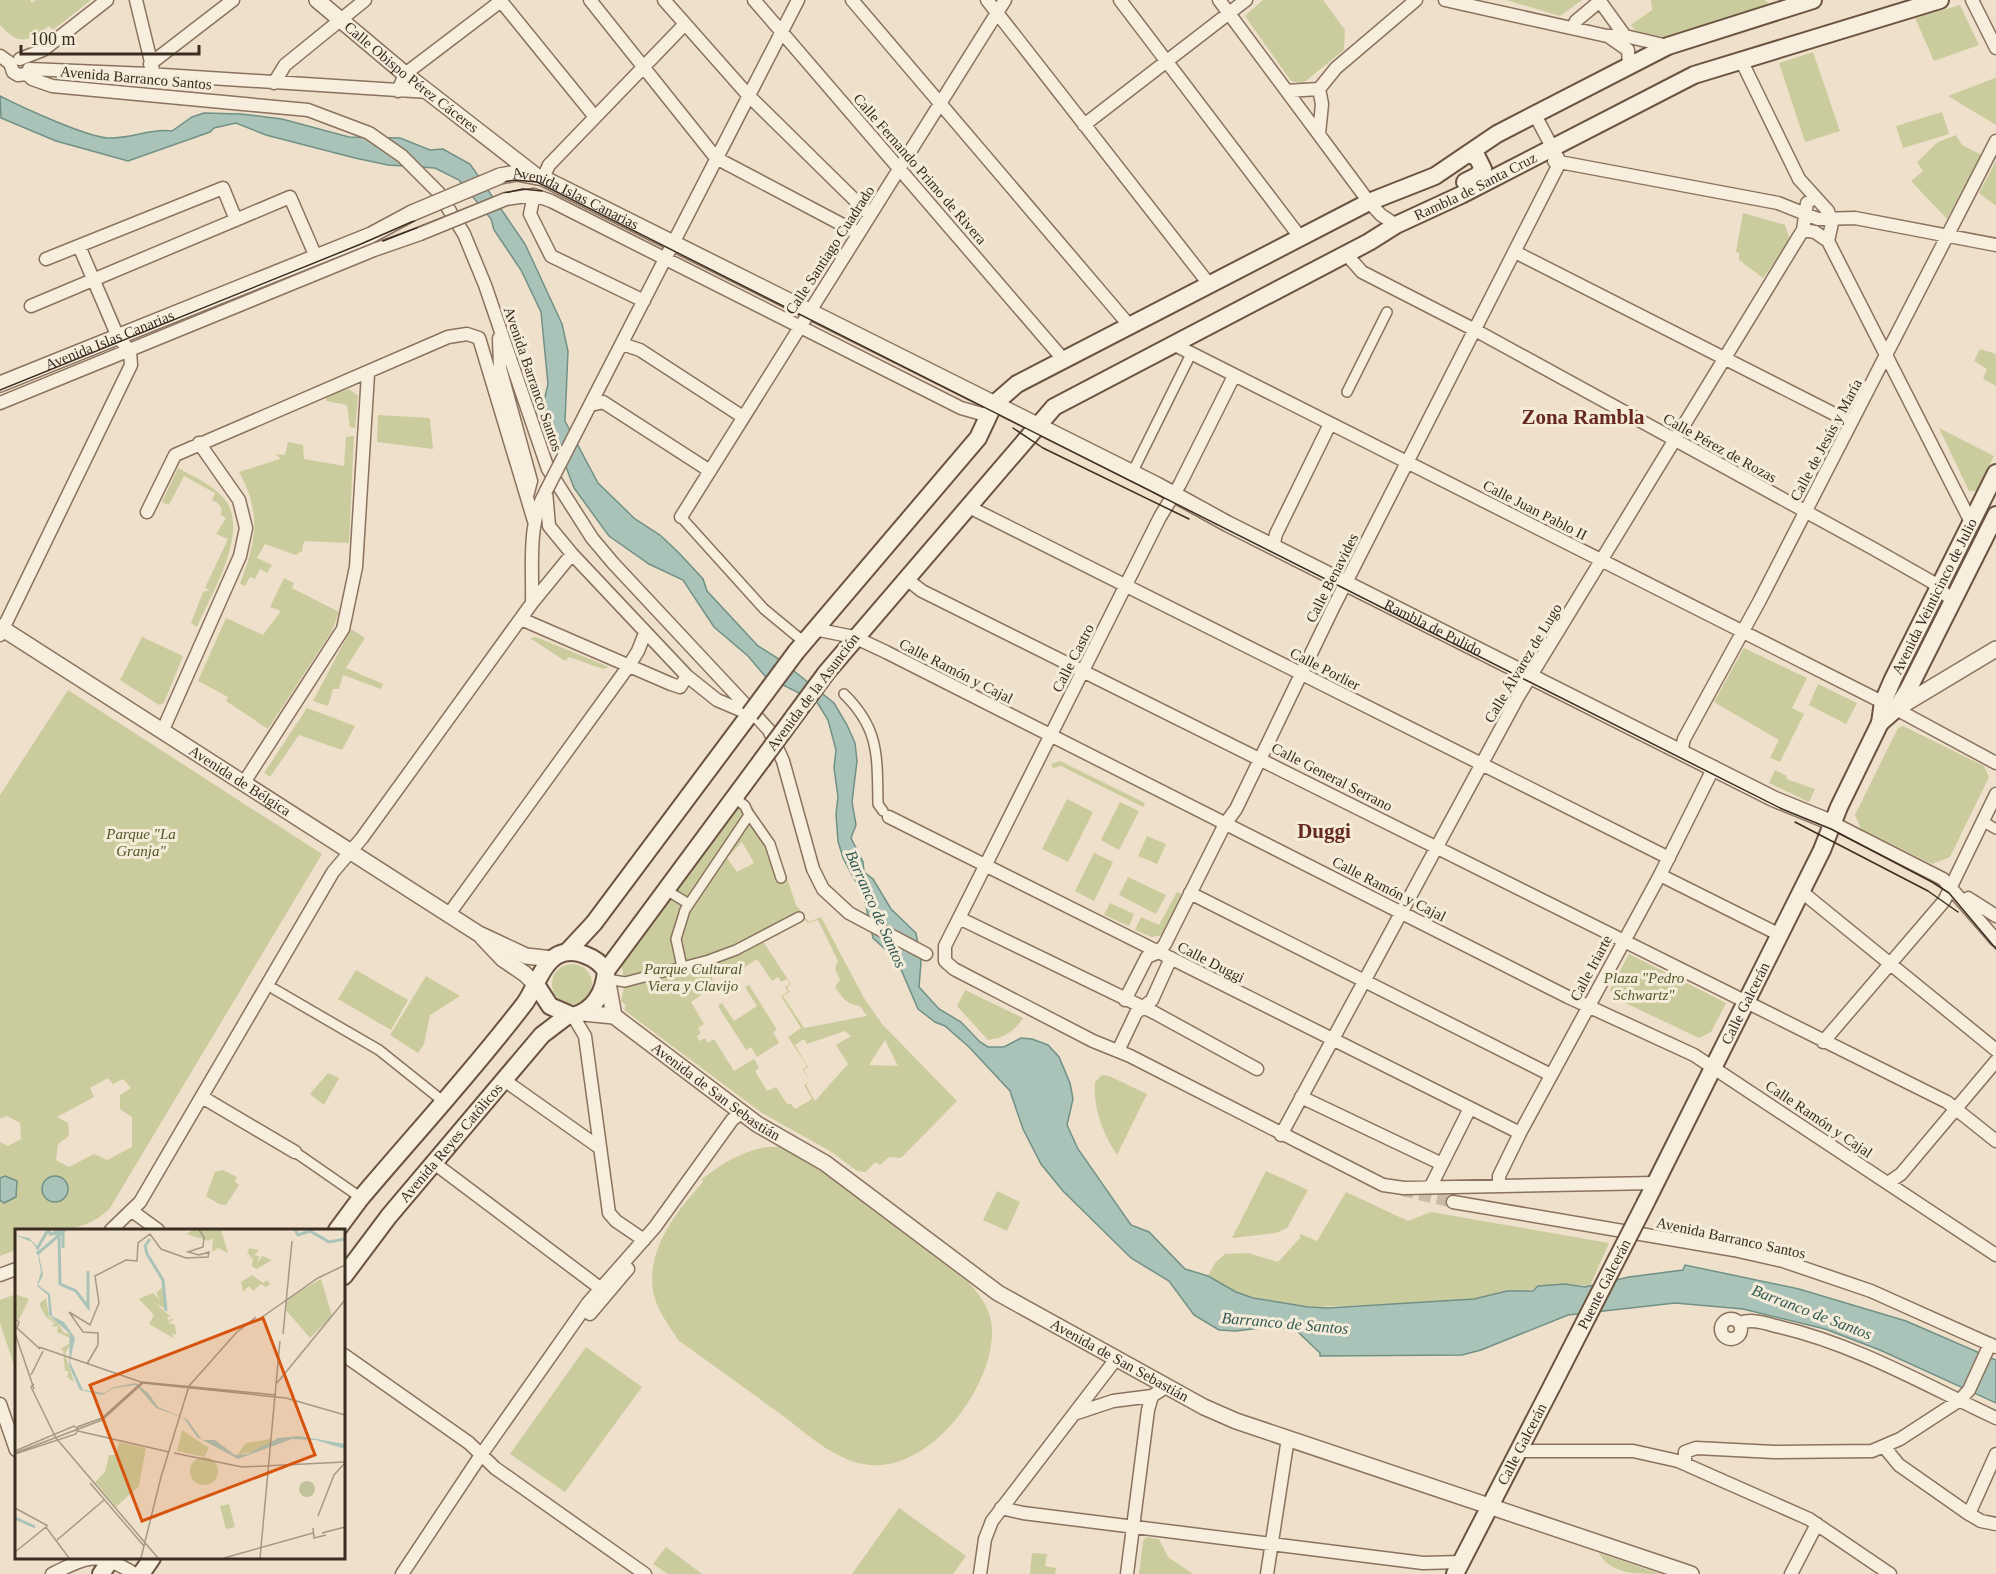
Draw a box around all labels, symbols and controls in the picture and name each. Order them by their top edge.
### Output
scale bar [21,18,200,56]
street label: Calle Obispo Pérez Cáceres [341,19,482,136]
text: 100 m [30,29,76,49]
street label: Avenida Barranco Santos [59,63,213,93]
street label: Calle Fernando Primo de Rivera [850,90,990,248]
street label: Rambla de Santa Cruz [1412,149,1540,224]
street label: Avenida Islas Canarias [511,164,641,233]
street label: Calle Santiago Cuadrado [782,183,878,317]
street label: Avenida Barranco Santos [501,304,565,454]
street label: Avenida Islas Canarias [43,307,176,373]
street label: Calle de Jesús y María [1787,376,1865,504]
district label: Zona Rambla [1521,405,1645,429]
street label: Calle Pérez de Rozas [1661,410,1780,486]
street label: Calle Juan Pablo II [1480,477,1590,543]
street label: Avenida Veinticinco de Julio [1889,516,1980,677]
street label: Calle Benavides [1303,531,1361,625]
street label: Rambla de Pulido [1382,596,1485,659]
street label: Calle Álvarez de Lugo [1481,601,1565,725]
street label: Calle Castro [1049,621,1097,695]
street label: Avenida de la Asunción [764,630,863,754]
street label: Calle Ramón y Cajal [897,635,1015,707]
street label: Calle Porlier [1287,645,1363,693]
street label: Calle General Serrano [1269,740,1395,814]
street label: Avenida de Bélgica [186,742,294,819]
district label: Duggi [1297,819,1351,843]
park label: Parque "La Granja" [105,826,176,859]
water label: Barranco de Santos [842,847,910,971]
street label: Calle Ramón y Cajal [1330,853,1448,925]
street label: Calle Iriarte [1567,932,1615,1004]
street label: Calle Duggi [1175,938,1247,986]
street label: Calle Galcerán [1718,959,1773,1047]
park label: Parque Cultural Viera y Clavijo [643,961,742,994]
park label: Plaza "Pedro Schwartz" [1603,970,1685,1003]
street label: Avenida de San Sebastián [648,1039,783,1144]
street label: Calle Ramón y Cajal [1763,1077,1875,1161]
street label: Avenida Reyes Católicos [396,1080,506,1205]
street label: Avenida Barranco Santos [1655,1214,1807,1262]
inset map [15,1229,345,1559]
street label: Puente Galcerán [1574,1236,1634,1332]
water label: Barranco de Santos [1750,1281,1874,1343]
water label: Barranco de Santos [1221,1309,1349,1337]
street label: Avenida de San Sebastián [1048,1316,1192,1405]
street label: Calle Galcerán [1494,1400,1550,1488]

